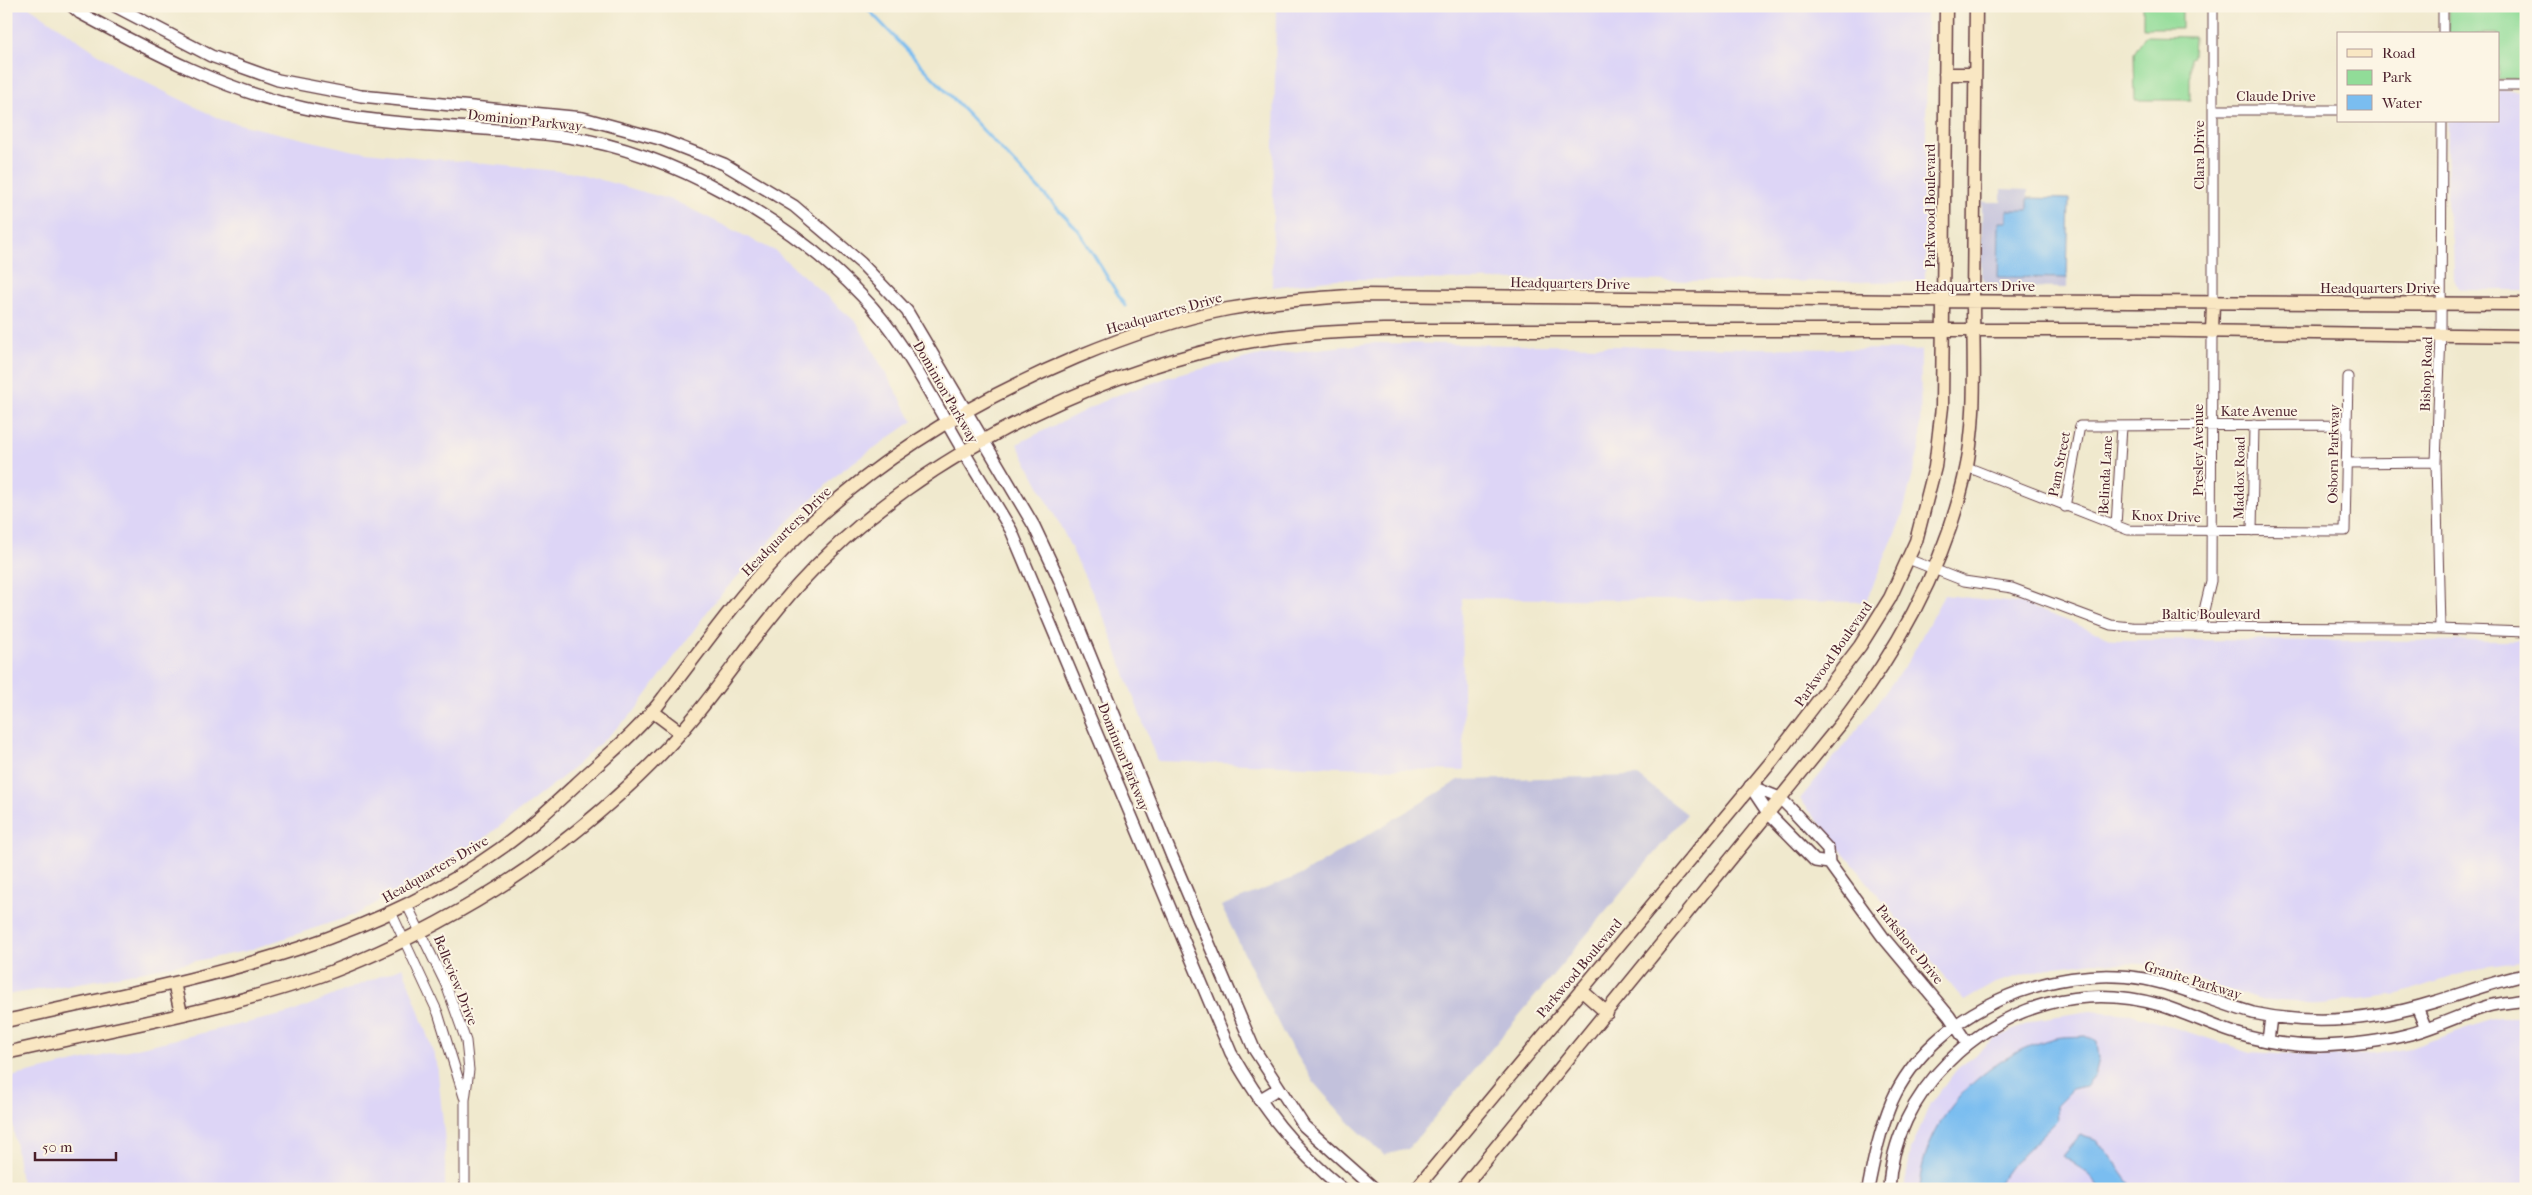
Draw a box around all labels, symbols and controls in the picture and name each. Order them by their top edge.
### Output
legend [2337,32,2500,122]
text: Road [2382,44,2416,62]
text: Park [2382,68,2412,86]
street label: Claude Drive [2236,88,2316,105]
text: Water [2381,94,2422,112]
street label: Dominion Parkway [467,106,584,135]
street label: Clara Drive [2191,120,2208,190]
street label: Parkwood Boulevard [1922,144,1939,268]
street label: Headquarters Drive [1510,274,1630,293]
street label: Headquarters Drive [1915,278,2035,295]
street label: Headquarters Drive [2320,280,2440,297]
street label: Headquarters Drive [1104,289,1224,338]
street label: Bishop Road [2417,336,2436,412]
street label: Dominion Parkway [909,338,982,447]
street label: Kate Avenue [2221,403,2298,420]
street label: Presley Avenue [2190,404,2207,496]
street label: Osborn Parkway [2324,404,2343,504]
street label: Pam Street [2045,430,2074,498]
street label: Belinda Lane [2095,435,2116,515]
street label: Maddox Road [2230,436,2249,520]
street label: Headquarters Drive [738,483,835,580]
street label: Knox Drive [2131,507,2201,526]
street label: Parkwood Boulevard [1791,598,1876,710]
street label: Baltic Boulevard [2162,606,2261,623]
street label: Dominion Parkway [1094,700,1153,814]
street label: Headquarters Drive [379,832,491,907]
street label: Parkshore Drive [1872,901,1947,988]
street label: Parkwood Boulevard [1533,915,1626,1021]
street label: Belleview Drive [430,933,481,1028]
street label: Granite Parkway [2142,958,2244,1004]
scale bar [35,1130,116,1162]
text: 50 m [42,1138,73,1156]

